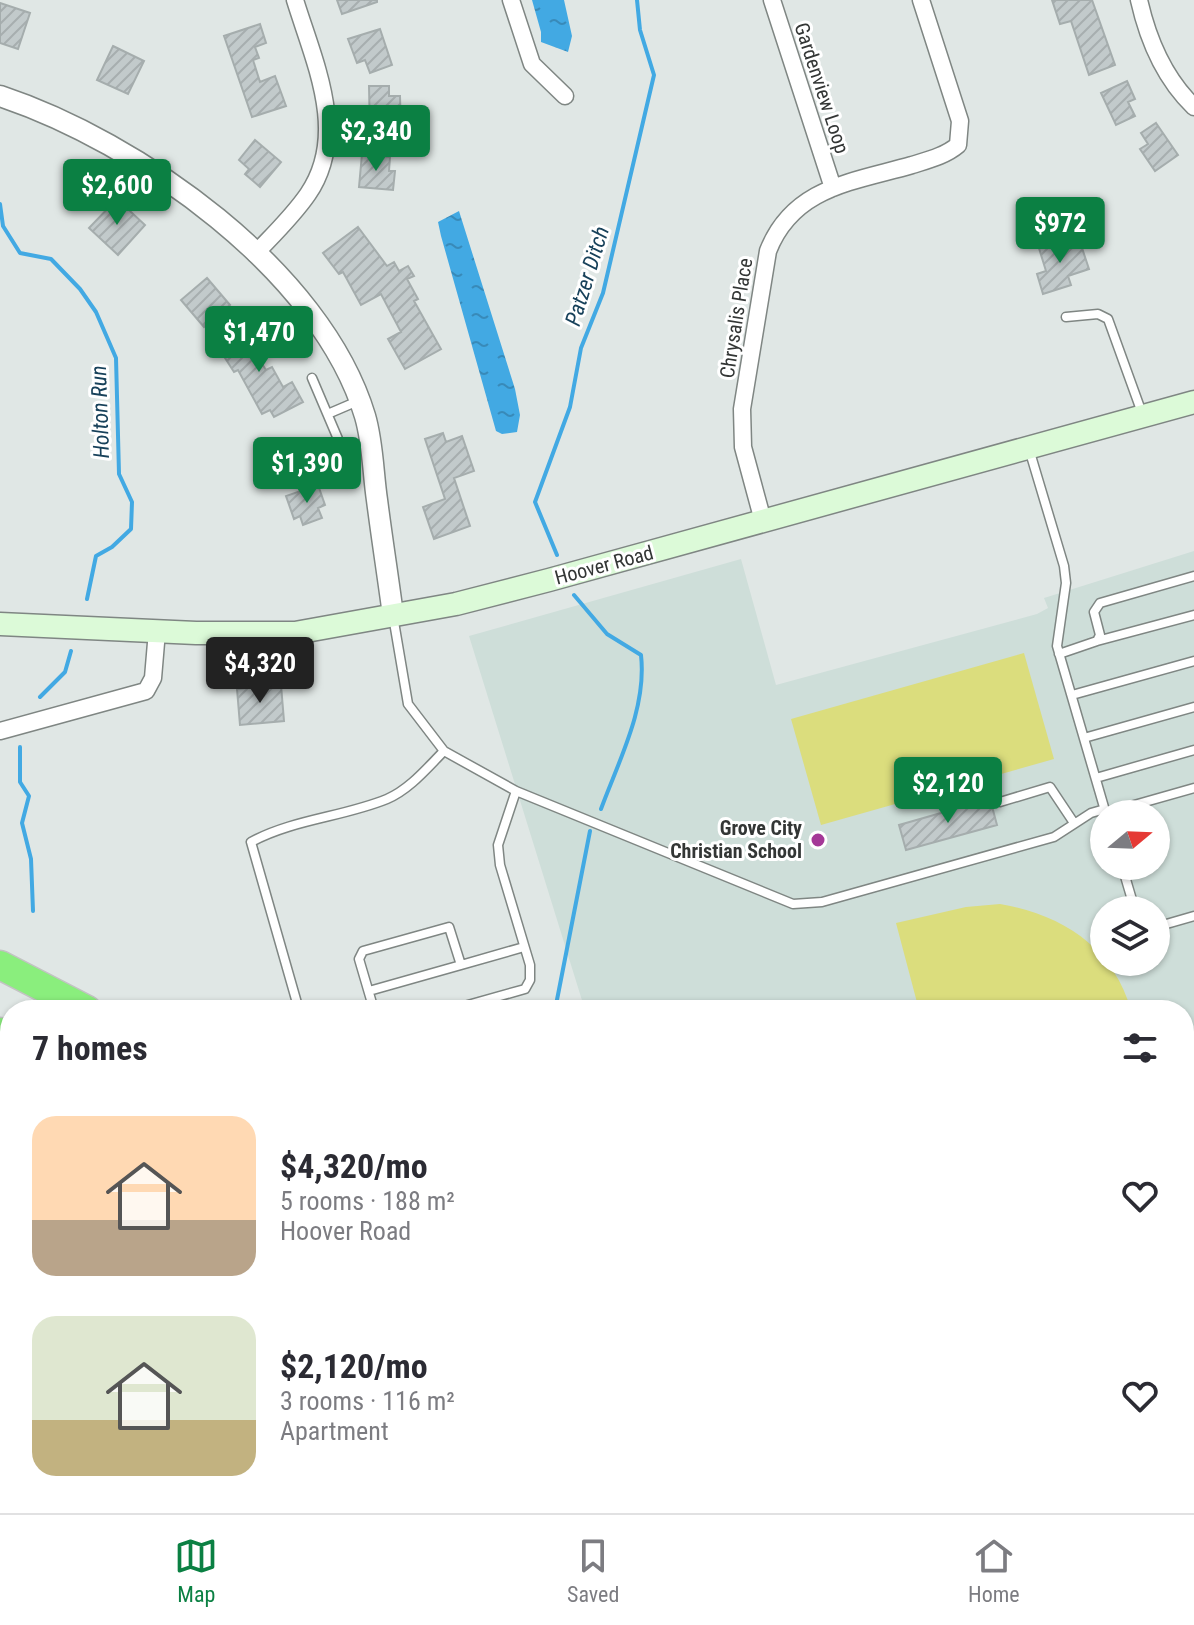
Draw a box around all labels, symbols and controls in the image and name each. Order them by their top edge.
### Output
street label: Gardenview Loop [790,20,854,156]
pin: $2,340 [311,105,441,173]
text: $2,340 [340,116,412,146]
pin: $2,600 [52,159,182,227]
text: $2,600 [81,170,153,200]
pin: $972 [1013,197,1107,265]
text: $972 [1034,208,1086,238]
water label: Patzer Ditch [560,223,614,329]
street label: Chrysalis Place [715,256,757,380]
pin: $1,470 [194,306,324,374]
text: $1,470 [223,317,295,347]
water label: Holton Run [86,365,114,459]
pin: $1,390 [242,437,372,505]
text: $1,390 [271,448,343,478]
street label: Hoover Road [552,540,656,590]
pin: $4,320 [195,637,325,705]
text: $4,320 [224,648,296,678]
pin: $2,120 [883,757,1013,825]
text: $2,120 [912,768,984,798]
north arrow [1090,800,1170,880]
map controls [1090,800,1170,976]
place label: Grove City Christian School [670,816,802,863]
marker: Grove City Christian School [809,831,827,849]
button: layers [1090,896,1170,976]
icon: filters [1118,1026,1162,1070]
text: 7 homes [32,1028,148,1068]
text: $4,320/mo [280,1146,428,1186]
icon: home [96,1148,192,1244]
icon: heart [1118,1174,1162,1218]
text: 5 rooms · 188 m² [280,1186,455,1216]
text: Hoover Road [280,1216,411,1246]
text: $2,120/mo [280,1346,428,1386]
icon: home [96,1348,192,1444]
icon: heart [1118,1374,1162,1418]
text: 3 rooms · 116 m² [280,1386,455,1416]
text: Apartment [280,1416,389,1446]
tab: Map [174,1534,218,1607]
tab: Saved [567,1534,619,1607]
tab: Home [968,1534,1020,1607]

